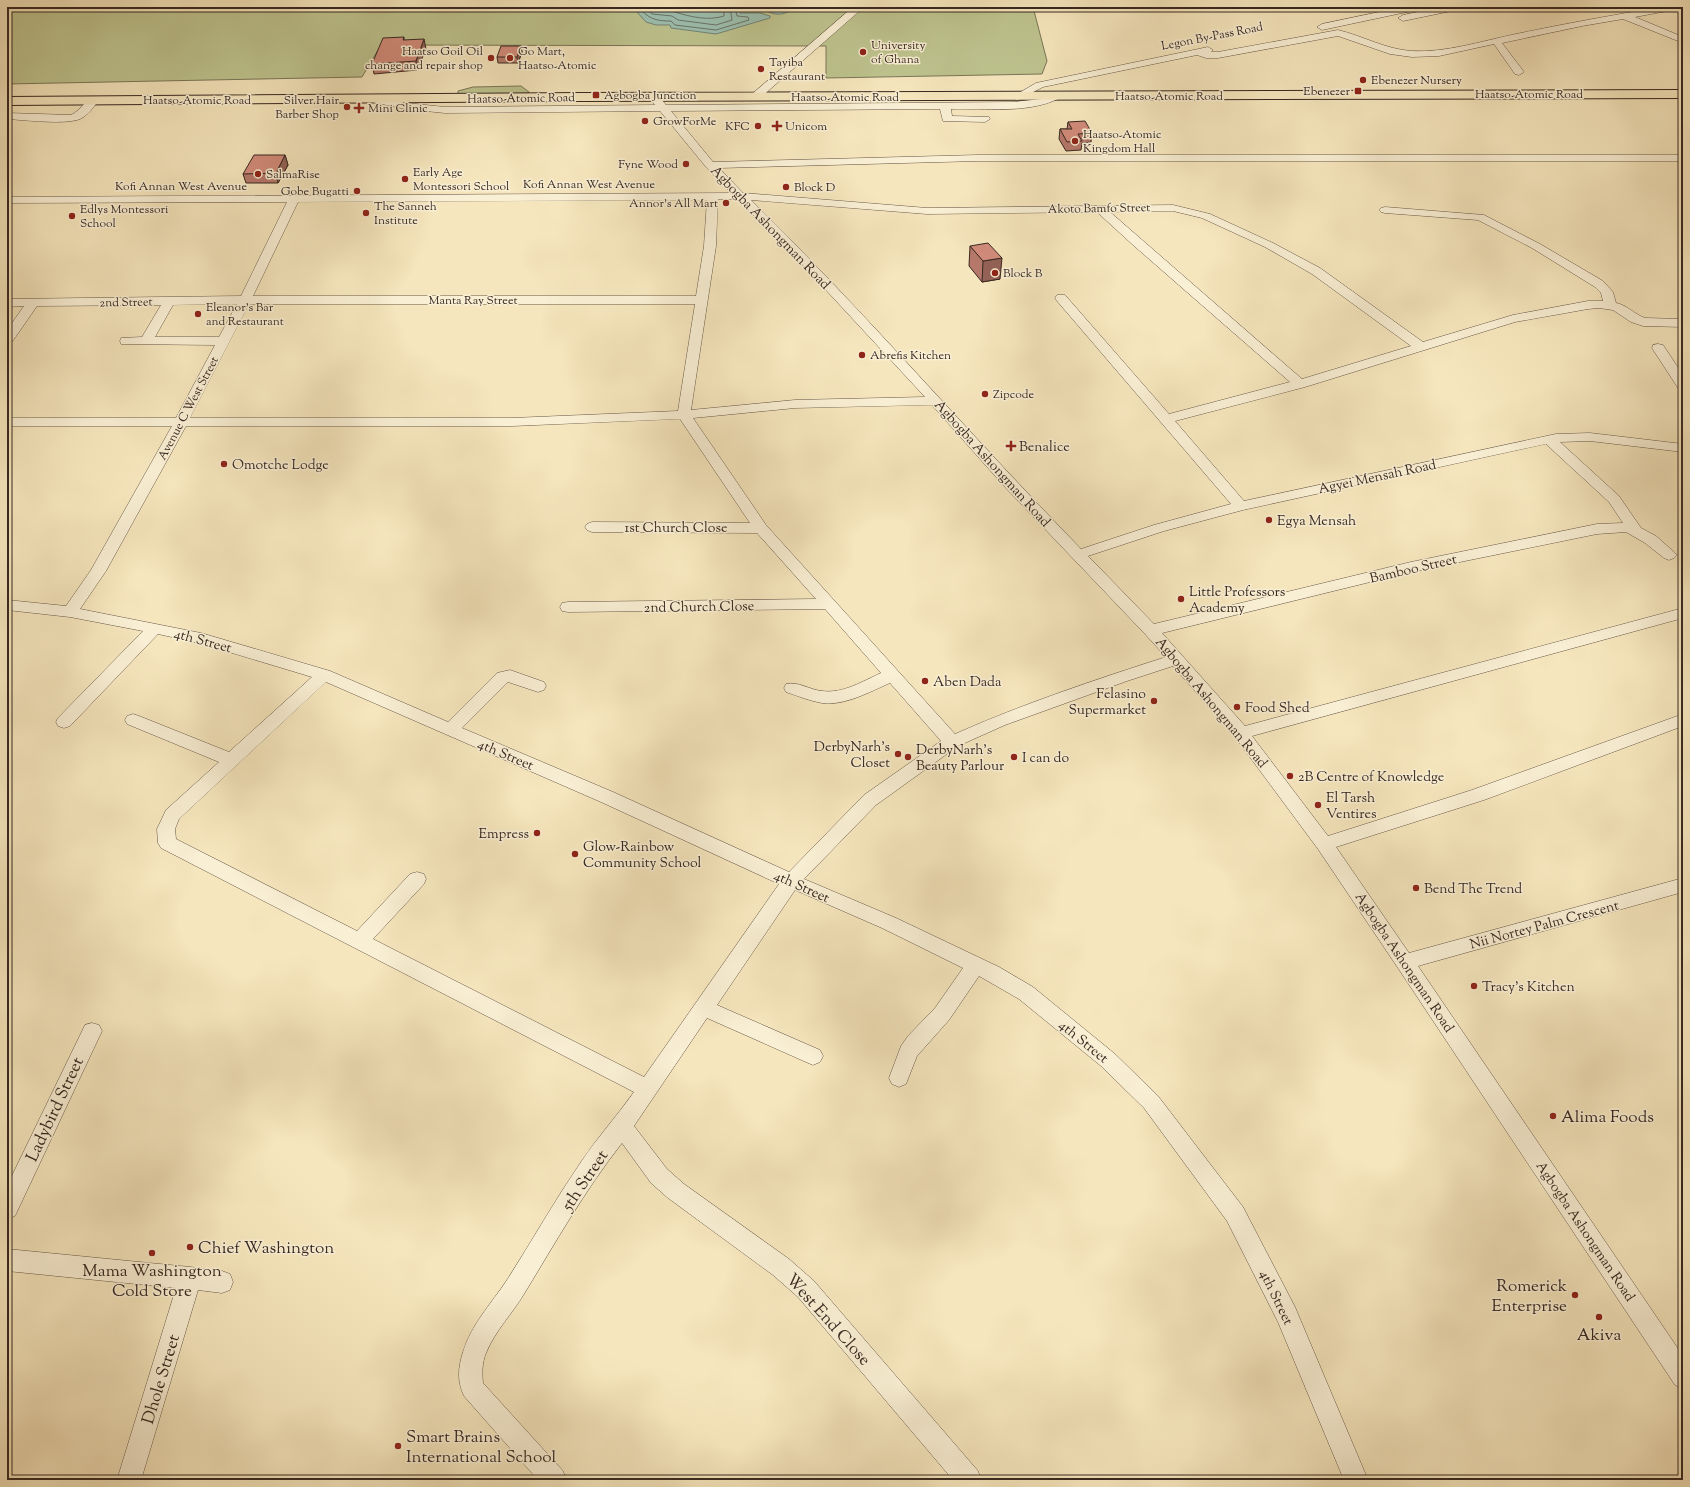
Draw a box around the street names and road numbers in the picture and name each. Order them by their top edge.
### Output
street label: Legon By-Pass Road [1160,18,1265,56]
street label: Haatso-Atomic Road [1475,86,1583,104]
street label: Haatso-Atomic Road [1115,88,1223,106]
street label: Haatso-Atomic Road [467,89,575,109]
street label: Haatso-Atomic Road [791,89,899,107]
street label: Haatso-Atomic Road [143,92,251,110]
street label: Agbogba Ashongman Road [705,162,834,295]
street label: Kofi Annan West Avenue [523,176,655,194]
street label: Kofi Annan West Avenue [115,178,247,196]
street label: Akoto Bamfo Street [1047,199,1151,219]
street label: Manta Ray Street [428,292,518,310]
street label: 2nd Street [99,294,153,312]
street label: Avenue C West Street [154,353,224,463]
street label: Agbogba Ashongman Road [929,396,1054,532]
street label: Agyei Mensah Road [1317,456,1438,500]
street label: 1st Church Close [625,519,727,539]
street label: Bamboo Street [1368,550,1459,590]
street label: 2nd Church Close [644,597,754,619]
street label: 4th Street [171,625,234,659]
street label: Agbogba Ashongman Road [1150,634,1271,773]
street label: 4th Street [474,735,537,777]
street label: 4th Street [770,867,832,909]
street label: Agbogba Ashongman Road [1349,889,1458,1037]
street label: Nii Nortey Palm Crescent [1468,896,1622,955]
street label: 4th Street [1053,1016,1112,1069]
street label: Ladybird Street [21,1053,91,1166]
street label: 5th Street [556,1146,615,1217]
street label: Agbogba Ashongman Road [1530,1158,1639,1306]
street label: 4th Street [1253,1267,1297,1329]
street label: West End Close [780,1269,876,1372]
street label: Dhole Street [137,1332,187,1427]

